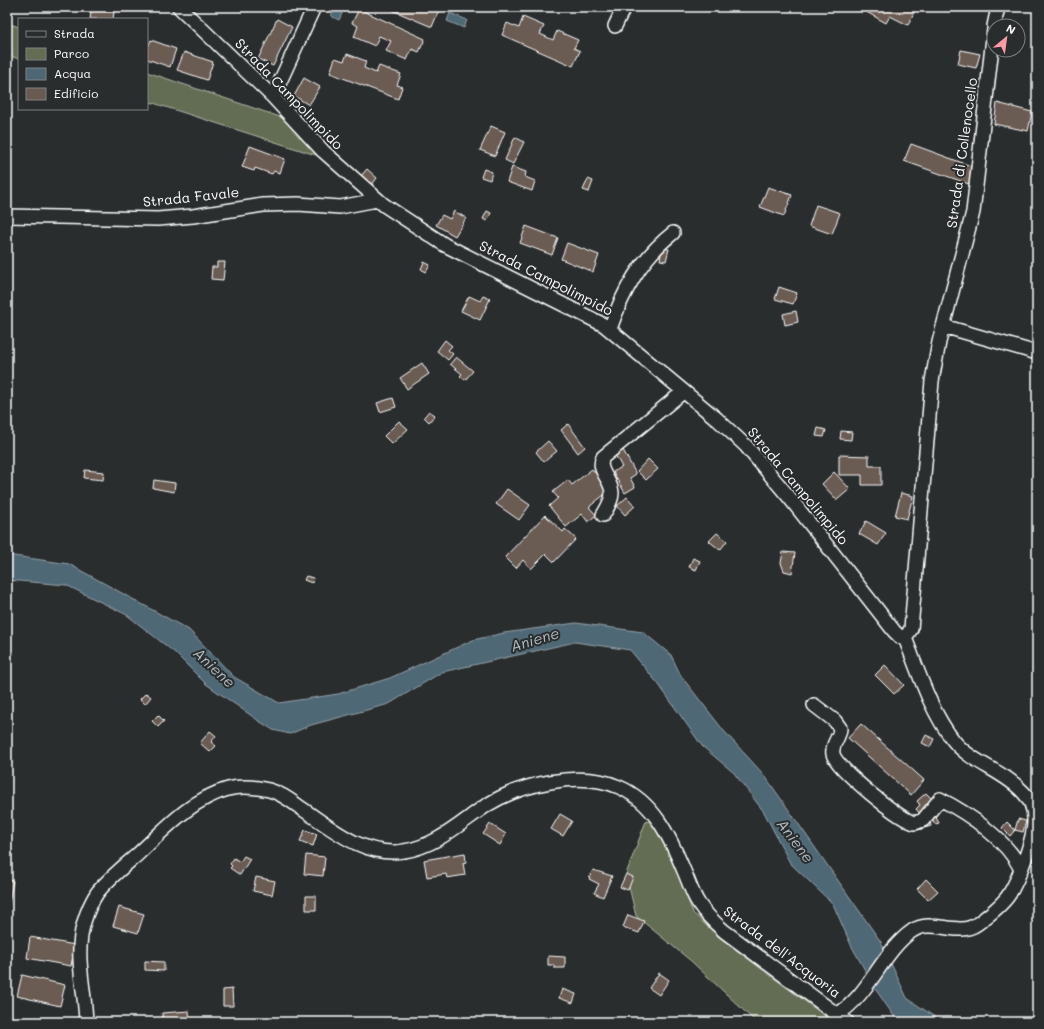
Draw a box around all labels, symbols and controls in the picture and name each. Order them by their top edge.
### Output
legend [18,18,148,110]
north arrow [986,18,1026,58]
text: N [1004,20,1018,37]
text: Strada [54,25,95,41]
street label: Strada Campolimpido [231,34,348,153]
text: Parco [54,45,89,61]
text: Acqua [54,65,91,81]
street label: Strada di Collenocello [942,76,981,229]
text: Edificio [54,85,98,101]
street label: Strada Favale [142,182,240,211]
street label: Strada Campolimpido [476,236,616,320]
street label: Strada Campolimpido [744,423,853,548]
water label: Aniene [508,622,562,656]
water label: Aniene [190,643,240,692]
water label: Aniene [773,814,819,866]
street label: Strada dell'Acquoria [720,901,845,1002]

